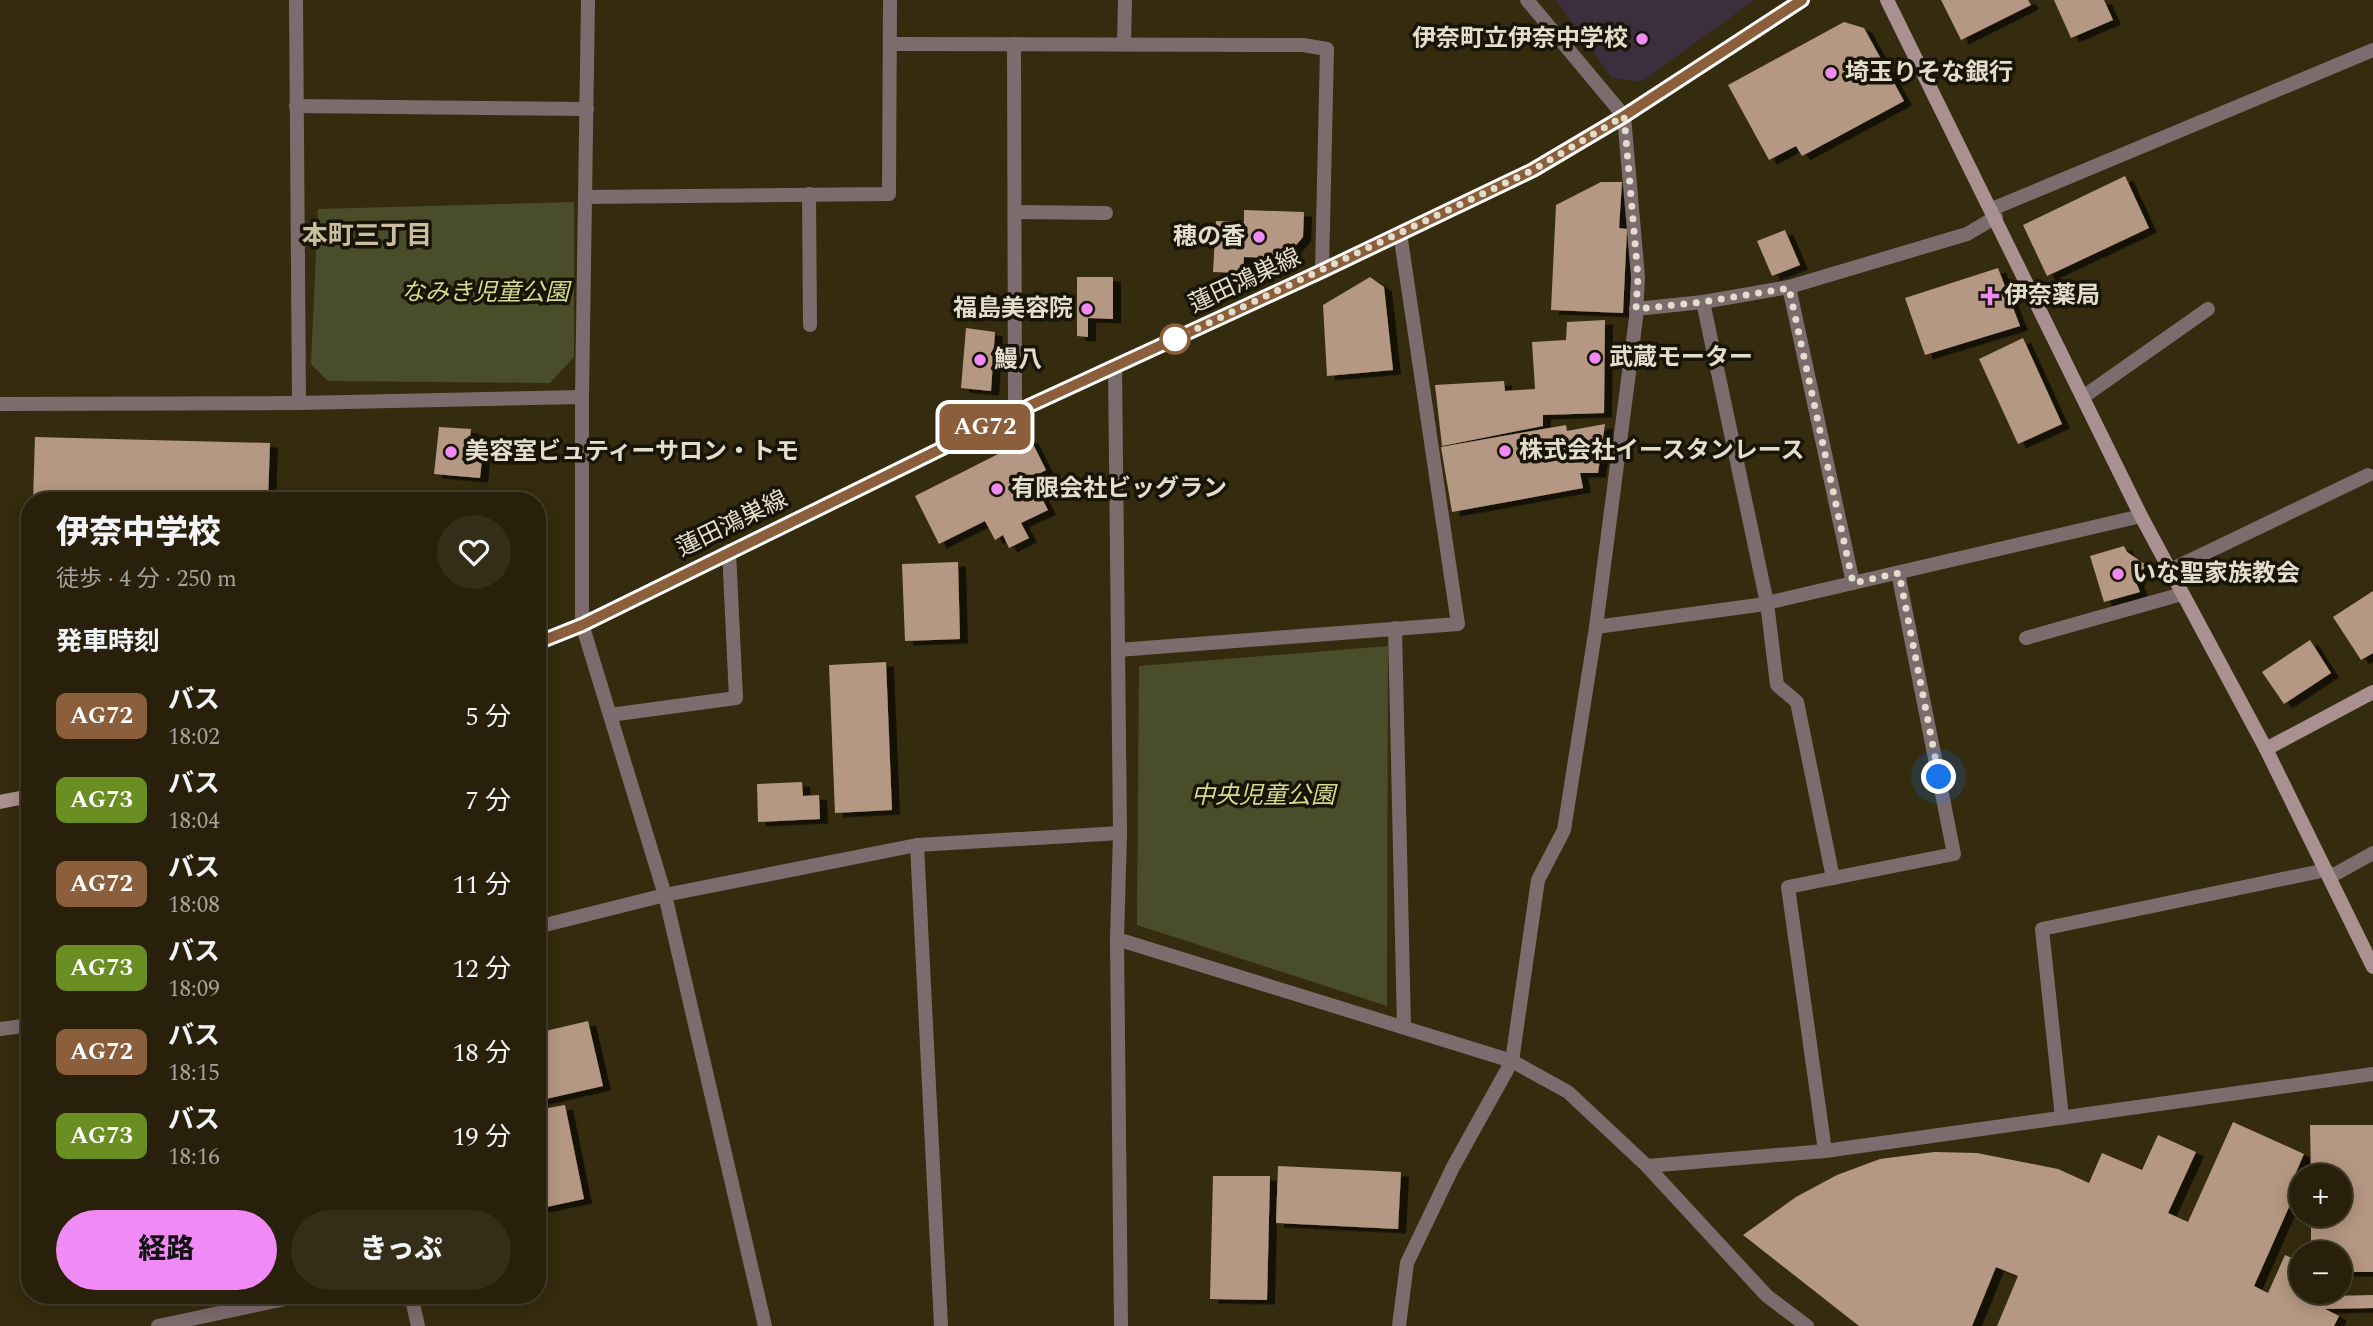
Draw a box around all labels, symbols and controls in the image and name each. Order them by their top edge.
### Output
place label: 伊奈町立伊奈中学校 [1412,21,1628,57]
marker: 伊奈町立伊奈中学校 [1634,31,1650,47]
place label: 埼玉りそな銀行 [1845,55,2013,91]
marker: 埼玉りそな銀行 [1823,65,1839,81]
district label: 本町三丁目 [302,216,432,256]
place label: 穂の香 [1173,219,1245,255]
marker: 穂の香 [1251,229,1267,245]
street label: 蓮田鴻巣線 [1183,239,1307,323]
park label: なみき児童公園 [401,275,572,311]
place label: 伊奈薬局 [2004,278,2100,314]
marker: 伊奈薬局 [1982,288,1998,304]
place label: 福島美容院 [953,291,1073,327]
marker: 福島美容院 [1079,301,1095,317]
unlabelled marker [1160,324,1190,354]
place label: 武蔵モーター [1609,340,1753,376]
place label: 鰻八 [994,342,1042,378]
marker: 武蔵モーター [1587,350,1603,366]
marker: 鰻八 [972,352,988,368]
line badge: AG72 [936,404,1034,450]
text: AG72 [953,409,1017,445]
place label: 株式会社イースタンレース [1519,433,1805,469]
place label: 美容室ビュティーサロン・トモ [465,434,799,470]
marker: 株式会社イースタンレース [1497,443,1513,459]
marker: 美容室ビュティーサロン・トモ [443,444,459,460]
place label: 有限会社ビッグラン [1011,471,1227,507]
marker: 有限会社ビッグラン [989,481,1005,497]
street label: 蓮田鴻巣線 [670,482,794,566]
text: 伊奈中学校 [56,508,221,558]
button: heart [437,515,511,589]
place label: いな聖家族教会 [2132,556,2300,592]
text: 徒歩 · 4 分 · 250 m [56,562,237,597]
marker: いな聖家族教会 [2110,566,2126,582]
text: 発車時刻 [56,622,160,662]
text: バス [168,680,220,720]
text: 5 分 [465,697,511,737]
text: AG72 [70,698,133,734]
text: 18:02 [168,720,220,755]
your location [1921,759,1956,794]
text: バス [168,764,220,804]
park label: 中央児童公園 [1191,778,1338,814]
text: 7 分 [465,781,511,821]
text: AG73 [70,782,133,818]
text: 18:04 [168,804,220,839]
text: バス [168,848,220,888]
text: 11 分 [452,865,511,905]
text: AG72 [70,866,133,902]
text: 18:08 [168,888,220,923]
text: バス [168,932,220,972]
text: 12 分 [452,949,511,989]
text: AG73 [70,950,133,986]
text: 18:09 [168,972,220,1007]
text: バス [168,1016,220,1056]
text: 18 分 [452,1033,511,1073]
text: AG72 [70,1034,133,1070]
text: 18:15 [168,1056,220,1091]
text: バス [168,1100,220,1140]
text: 19 分 [452,1117,511,1157]
text: AG73 [70,1118,133,1154]
text: 18:16 [168,1140,220,1175]
map controls [2289,1164,2352,1304]
button: + [2289,1164,2352,1227]
button: 経路 [56,1210,277,1290]
button: きっぷ [291,1210,511,1290]
button: − [2289,1241,2352,1304]

